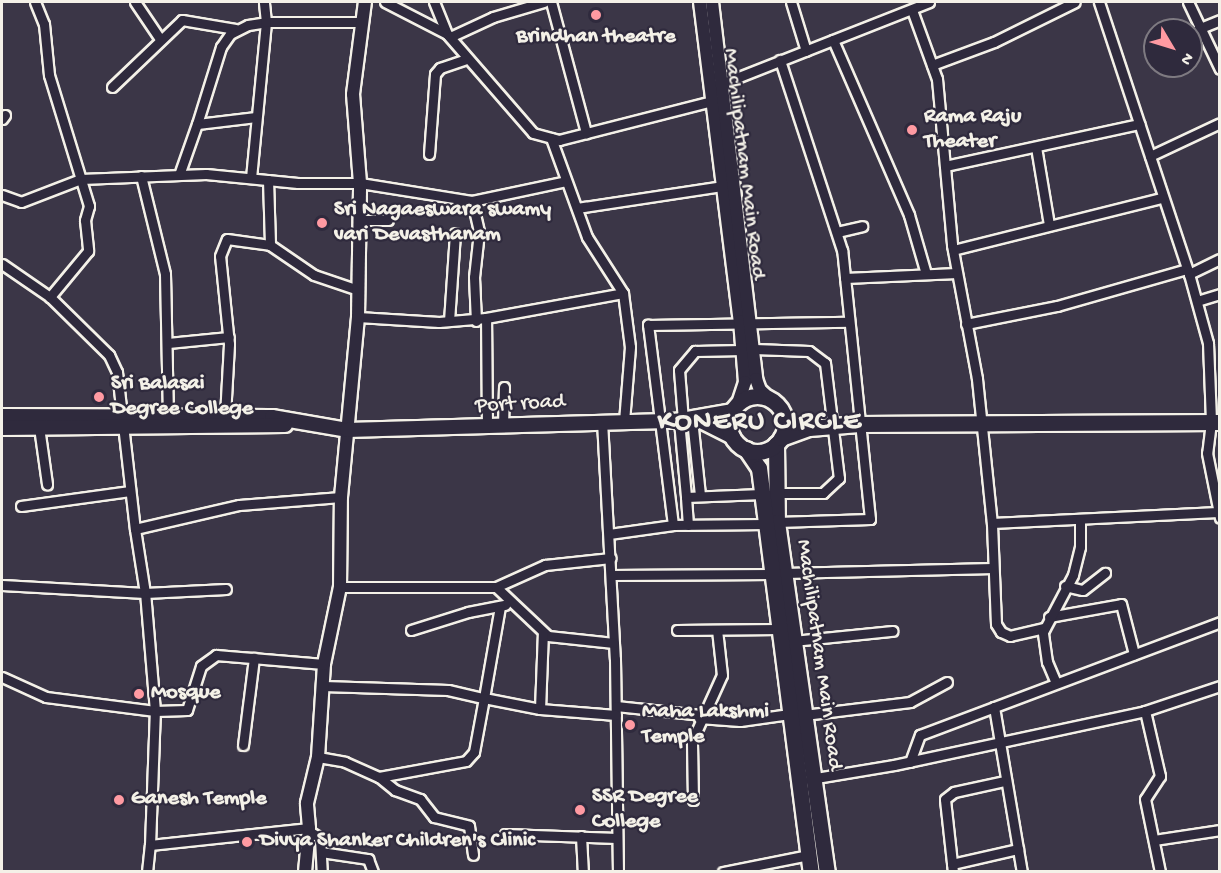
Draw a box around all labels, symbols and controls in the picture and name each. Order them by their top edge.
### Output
marker: Brindhan theatre [589,8,603,22]
north arrow [1143,18,1203,78]
place label: Brindhan theatre [516,25,676,51]
street label: Machilipatnam Main Road [716,47,770,281]
text: N [1175,48,1197,68]
place label: Rama Raju Theater [924,104,1021,156]
marker: Rama Raju Theater [905,123,919,137]
place label: Sri Nagaeswara swamy vari Devasthanam [334,197,551,248]
marker: Sri Nagaeswara swamy vari Devasthanam [315,216,329,230]
place label: Sri Balasai Degree College [111,371,253,422]
street label: Port road [474,389,566,421]
marker: Sri Balasai Degree College [92,390,106,404]
district label: KONERU CIRCLE [658,406,862,440]
street label: Machilipatnam Main Road [789,538,847,772]
place label: Mosque [151,681,221,707]
marker: Mosque [132,687,146,701]
place label: Maha Lakshmi Temple [642,699,769,750]
marker: Maha Lakshmi Temple [623,718,637,732]
place label: SSR Degree College [592,784,698,836]
place label: Ganesh Temple [131,787,266,813]
marker: Ganesh Temple [112,793,126,807]
marker: SSR Degree College [573,803,587,817]
place label: Divya Shanker Children's Clinic [260,829,535,855]
marker: Divya Shanker Children's Clinic [238,833,256,851]

